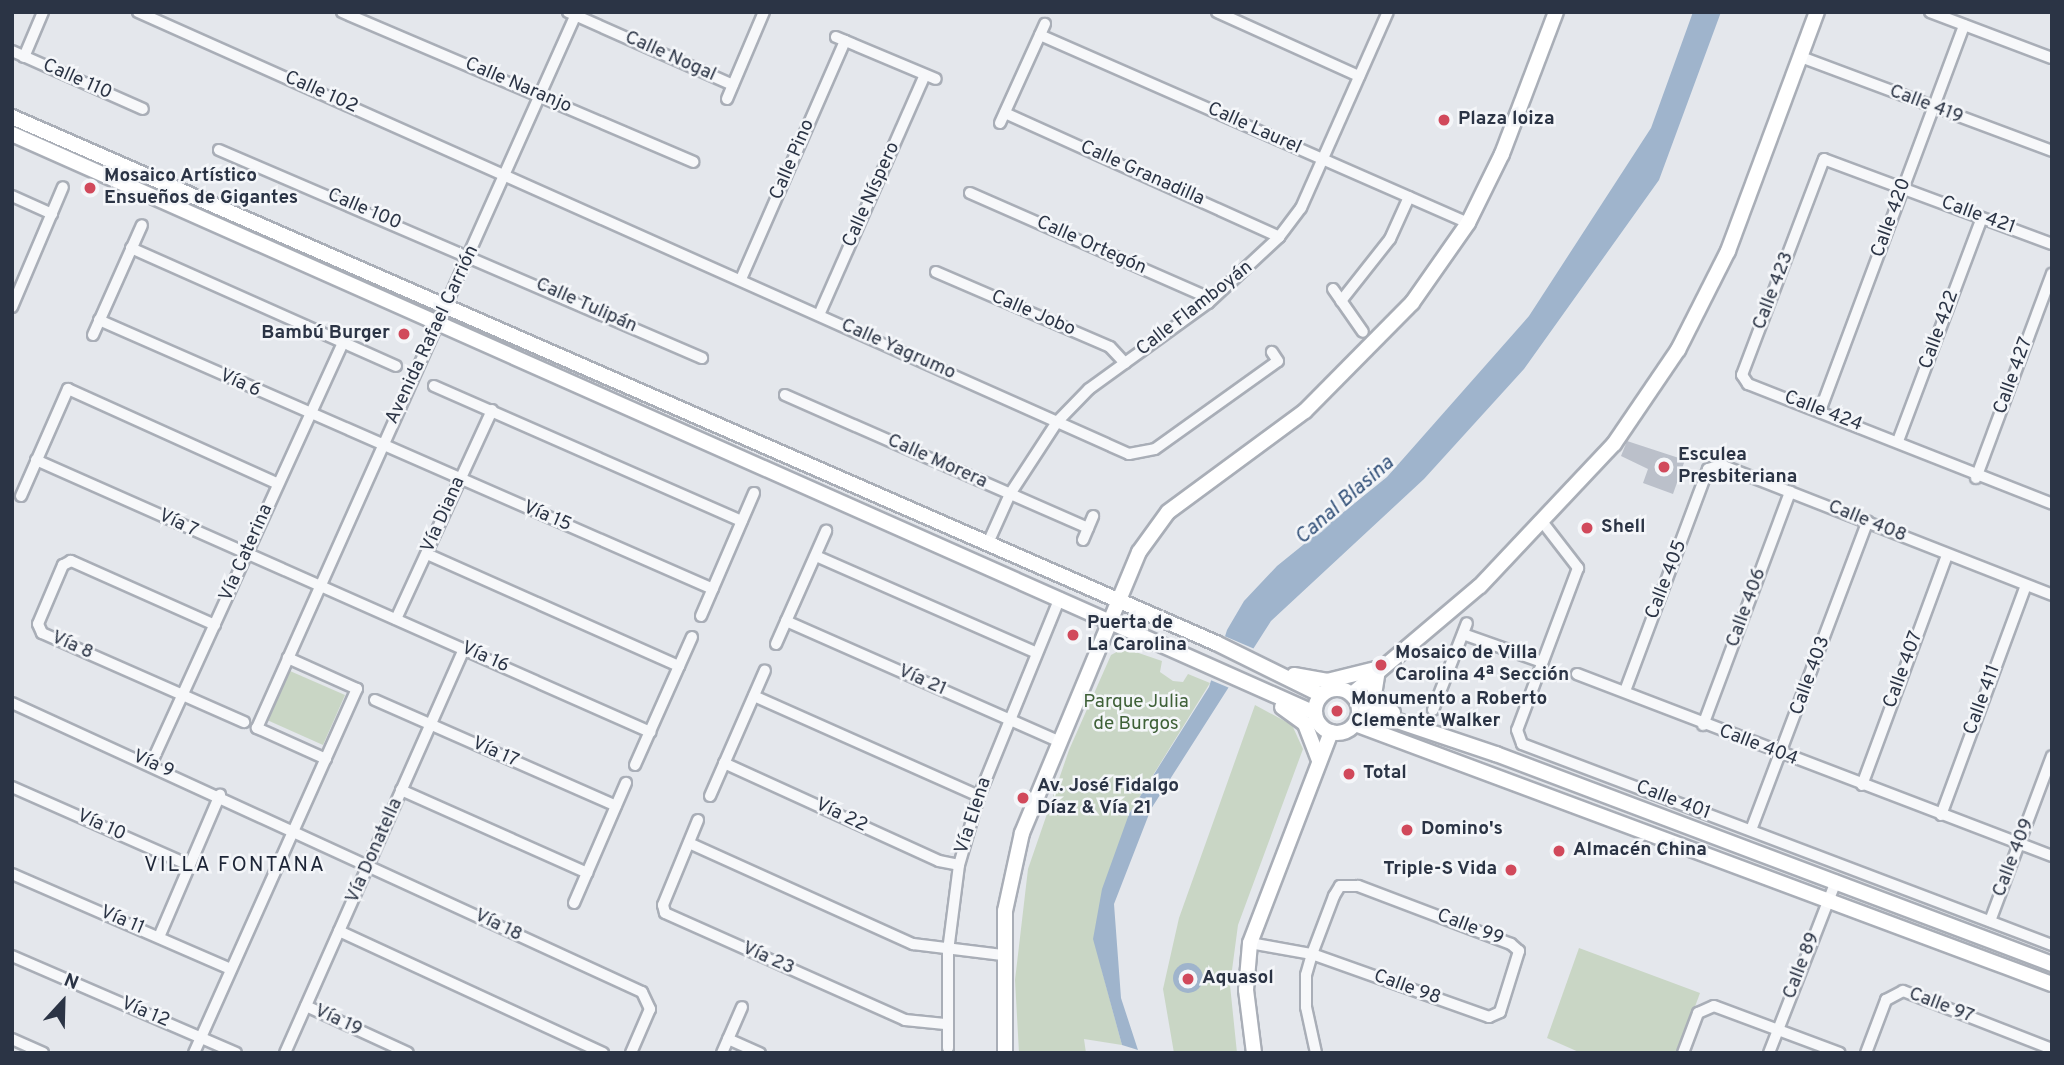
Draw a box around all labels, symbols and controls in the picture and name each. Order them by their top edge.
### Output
street label: Calle Nogal [621,27,719,87]
street label: Calle Naranjo [461,53,575,119]
street label: Calle 110 [39,55,115,105]
street label: Calle 102 [281,67,361,119]
street label: Calle 419 [1886,81,1966,129]
street label: Calle Laurel [1203,98,1305,160]
place label: Plaza loiza [1458,109,1554,131]
marker: Plaza loiza [1436,112,1452,128]
street label: Calle Pino [766,116,820,204]
street label: Calle Granadilla [1076,136,1208,212]
street label: Calle Níspero [839,139,905,251]
place label: Mosaico Artístico Ensueños de Gigantes [104,166,298,210]
street label: Calle 420 [1867,175,1917,261]
marker: Mosaico Artístico Ensueños de Gigantes [82,180,98,196]
street label: Calle 100 [324,184,404,236]
street label: Calle 421 [1938,192,2018,240]
street label: Calle Ortegón [1032,212,1150,280]
street label: Avenida Rafael Carrión [382,242,484,428]
street label: Calle 423 [1749,249,1799,333]
street label: Calle Flamboyán [1132,257,1258,361]
street label: Calle Tulipán [531,273,641,339]
street label: Calle Jobo [987,286,1079,342]
street label: Calle 422 [1915,288,1965,372]
street label: Calle Yagrumo [837,314,959,386]
place label: Bambú Burger [261,323,390,345]
marker: Bambú Burger [396,326,412,342]
street label: Calle 427 [1990,334,2038,418]
street label: Vía 6 [216,365,264,403]
street label: Calle 424 [1781,387,1865,437]
street label: Calle Morera [883,430,991,494]
place label: Esculea Presbiteriana [1678,445,1797,489]
water label: Canal Blasina [1291,451,1399,551]
marker: Esculea Presbiteriana [1656,459,1672,475]
street label: Vía Diana [417,474,471,556]
street label: Calle 408 [1824,496,1910,548]
street label: Vía 15 [519,497,575,537]
street label: Vía Caterina [215,501,279,605]
street label: Vía 7 [154,505,202,543]
place label: Shell [1601,517,1646,539]
marker: Shell [1579,520,1595,536]
street label: Calle 405 [1642,537,1692,623]
street label: Calle 406 [1722,565,1772,651]
place label: Puerta de La Carolina [1087,613,1187,657]
street label: Vía 8 [48,627,96,665]
marker: Puerta de La Carolina [1065,627,1081,643]
street label: Calle 407 [1880,628,1928,712]
street label: Calle 403 [1786,633,1836,719]
street label: Vía 16 [457,637,513,679]
place label: Mosaico de Villa Carolina 4ª Sección [1395,643,1569,687]
marker: Mosaico de Villa Carolina 4ª Sección [1373,657,1389,673]
street label: Vía 21 [894,660,950,702]
street label: Calle 411 [1960,662,2006,738]
place label: Monumento a Roberto Clemente Walker [1351,689,1547,733]
park label: Parque Julia de Burgos [1083,692,1189,736]
marker: Monumento a Roberto Clemente Walker [1329,703,1345,719]
street label: Calle 404 [1715,721,1801,771]
street label: Vía 17 [468,733,522,773]
street label: Vía 9 [129,746,177,784]
place label: Total [1363,763,1407,785]
marker: Total [1341,766,1357,782]
street label: Vía Elena [951,775,997,857]
place label: Av. José Fidalgo Díaz & Vía 21 [1037,776,1179,820]
street label: Calle 401 [1632,776,1714,826]
marker: Av. José Fidalgo Díaz & Vía 21 [1015,790,1031,806]
street label: Vía 22 [811,794,871,838]
street label: Vía Donatella [342,795,408,907]
street label: Vía 10 [73,805,129,847]
street label: Calle 409 [1989,816,2039,900]
place label: Domino's [1421,819,1503,841]
marker: Domino's [1399,822,1415,838]
place label: Almacén China [1573,840,1707,862]
marker: Almacén China [1551,843,1567,859]
district label: VILLA FONTANA [145,853,325,879]
place label: Triple-S Vida [1382,859,1497,881]
marker: Triple-S Vida [1503,862,1519,878]
street label: Vía 11 [96,902,148,940]
street label: Vía 18 [470,905,526,947]
street label: Calle 99 [1433,905,1507,951]
street label: Calle 89 [1779,929,1825,1003]
street label: Vía 23 [738,937,798,981]
street label: Calle 98 [1370,965,1444,1011]
north arrow [28,967,98,1037]
place label: Aquasol [1202,968,1274,990]
text: N [60,969,82,996]
marker: Aquasol [1180,971,1196,987]
street label: Calle 97 [1905,983,1977,1029]
street label: Vía 12 [117,993,173,1033]
street label: Vía 19 [310,1000,366,1042]

